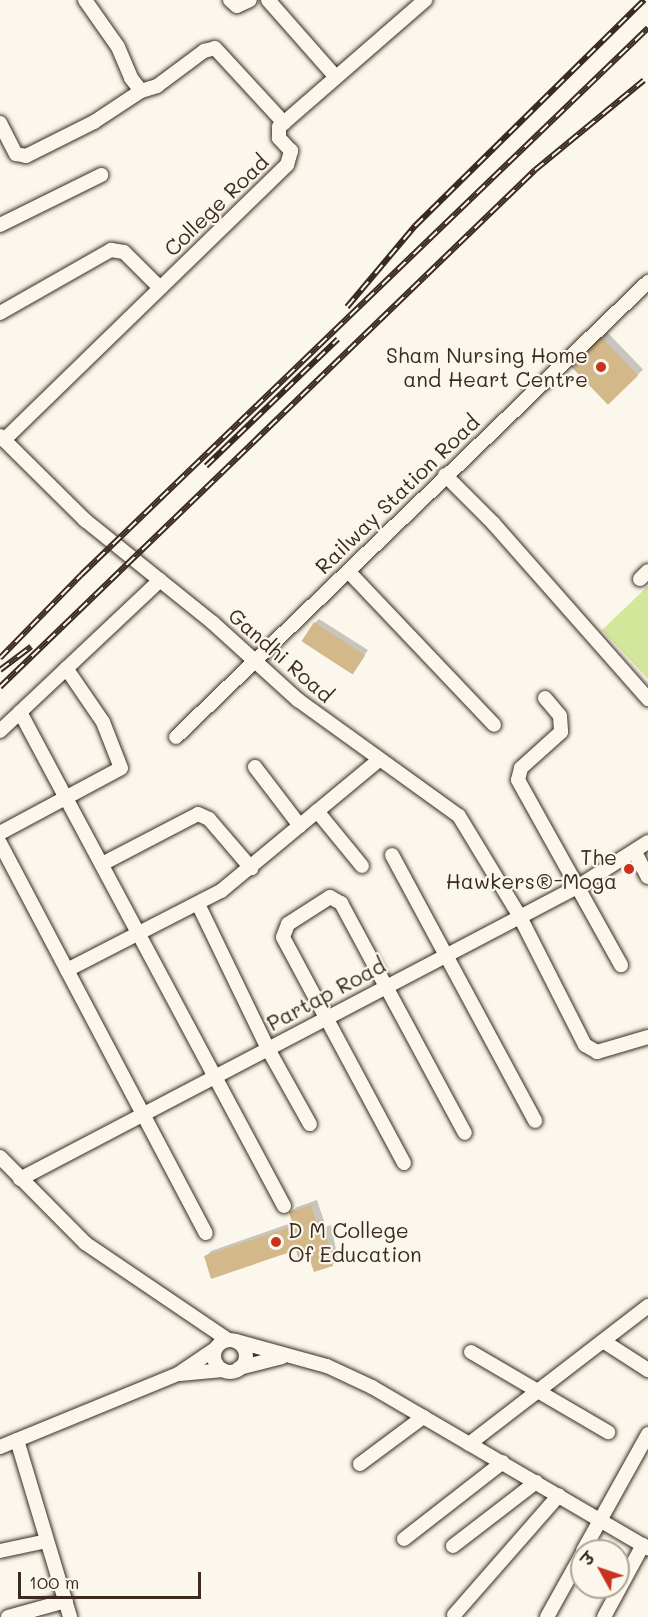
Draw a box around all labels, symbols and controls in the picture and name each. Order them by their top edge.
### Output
street label: College Road [159,149,273,261]
place label: Sham Nursing Home and Heart Centre [386,342,588,392]
marker: Sham Nursing Home and Heart Centre [592,358,610,376]
street label: Railway Station Road [310,409,484,579]
street label: Gandhi Road [223,603,339,707]
place label: The Hawkers®-Moga [446,844,617,894]
marker: The Hawkers®-Moga [622,862,636,876]
street label: Partap Road [262,952,390,1036]
place label: D M College Of Education [288,1217,422,1267]
marker: D M College Of Education [269,1235,283,1249]
north arrow [570,1539,630,1599]
text: उ [576,1548,599,1569]
scale bar [21,1560,204,1598]
text: 100 m [29,1570,79,1594]

